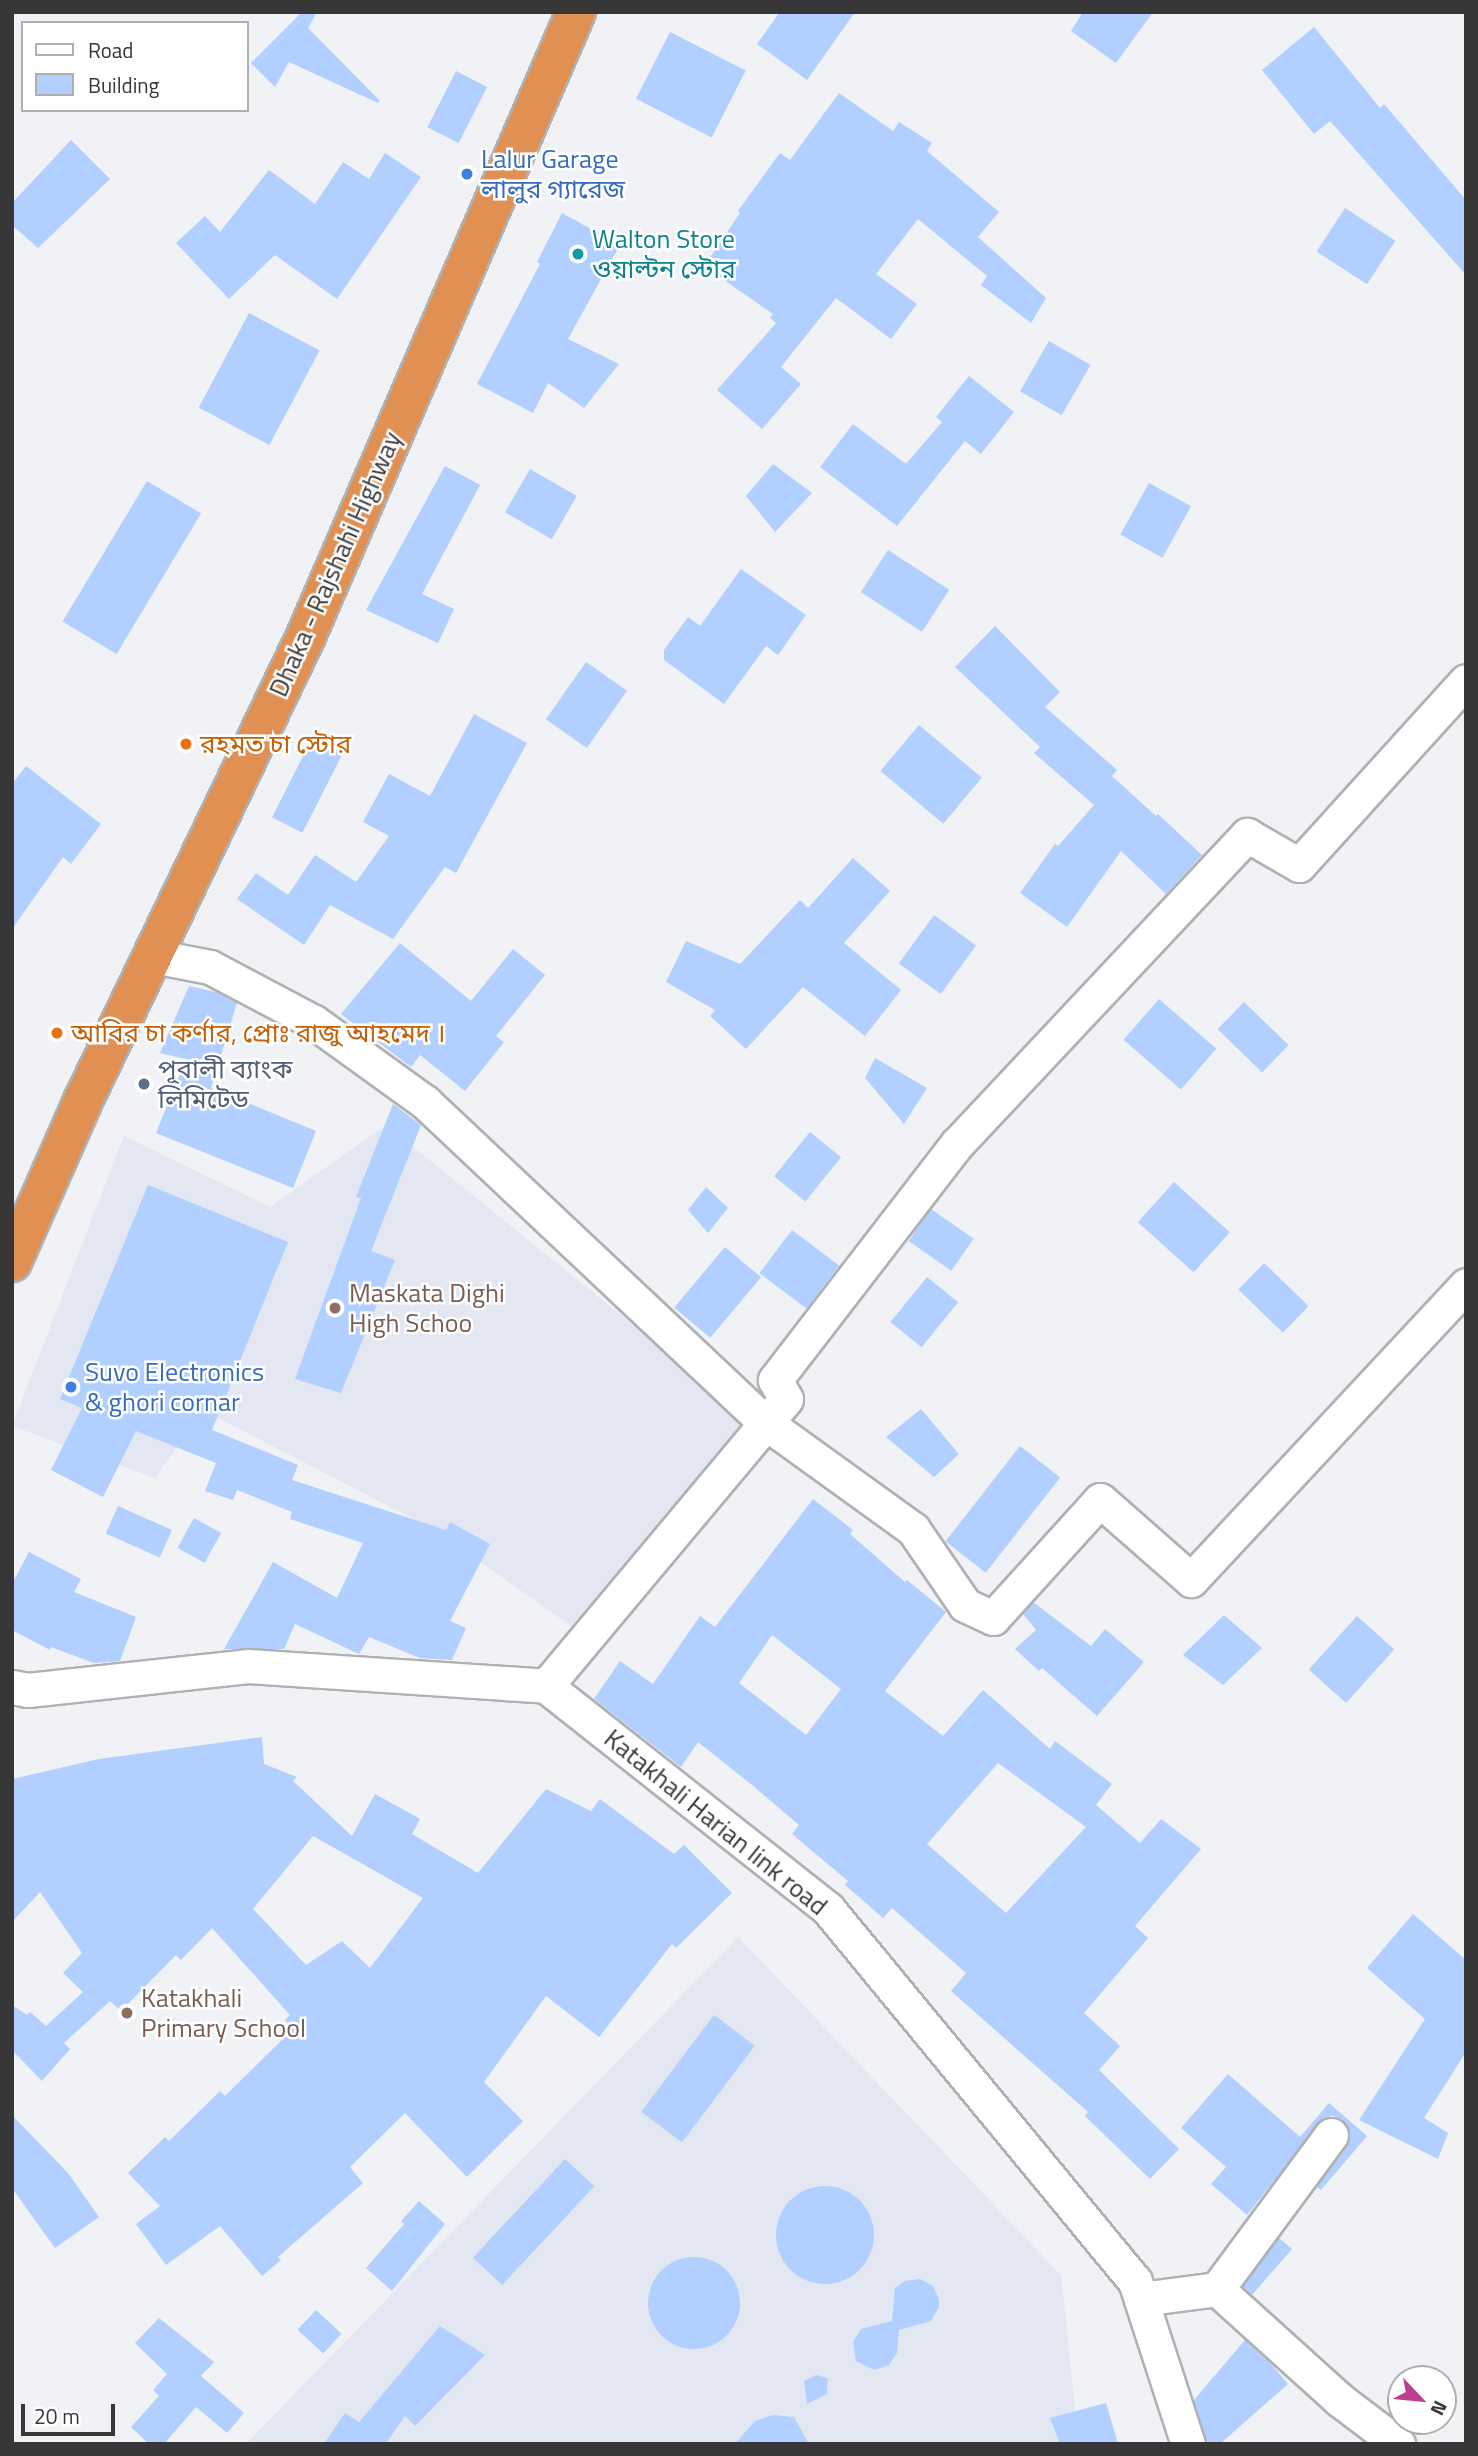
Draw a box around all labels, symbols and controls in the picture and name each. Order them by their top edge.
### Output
legend [21,21,248,112]
text: Road [88,34,133,66]
text: Building [88,69,159,101]
place label: Lalur Garage লালুর গ্যারেজ [481,143,625,204]
marker: Lalur Garage লালুর গ্যারেজ [459,166,475,182]
place label: Walton Store ওয়াল্টন স্টোর [592,223,736,284]
marker: Walton Store ওয়াল্টন স্টোর [570,246,586,262]
street label: Dhaka - Rajshahi Highway [262,427,408,701]
place label: রহমত চা স্টোর [200,728,351,760]
marker: রহমত চা স্টোর [178,736,194,752]
place label: আবির চা কর্ণার, প্রোঃ রাজু আহমেদ । [71,1017,446,1049]
marker: আবির চা কর্ণার, প্রোঃ রাজু আহমেদ । [49,1025,65,1041]
place label: পূবালী ব্যাংক লিমিটেড [158,1053,292,1114]
marker: পূবালী ব্যাংক লিমিটেড [136,1076,152,1092]
place label: Maskata Dighi High Schoo [349,1277,505,1338]
marker: Maskata Dighi High Schoo [327,1300,343,1316]
place label: Suvo Electronics & ghori cornar [85,1356,264,1418]
marker: Suvo Electronics & ghori cornar [63,1379,79,1395]
street label: Katakhali Harian link road [598,1722,834,1922]
place label: Katakhali Primary School [141,1982,306,2044]
marker: Katakhali Primary School [119,2005,135,2021]
north arrow [1387,2365,1457,2435]
scale bar [24,2390,119,2434]
text: N [1424,2396,1455,2421]
text: 20 m [34,2400,80,2432]

